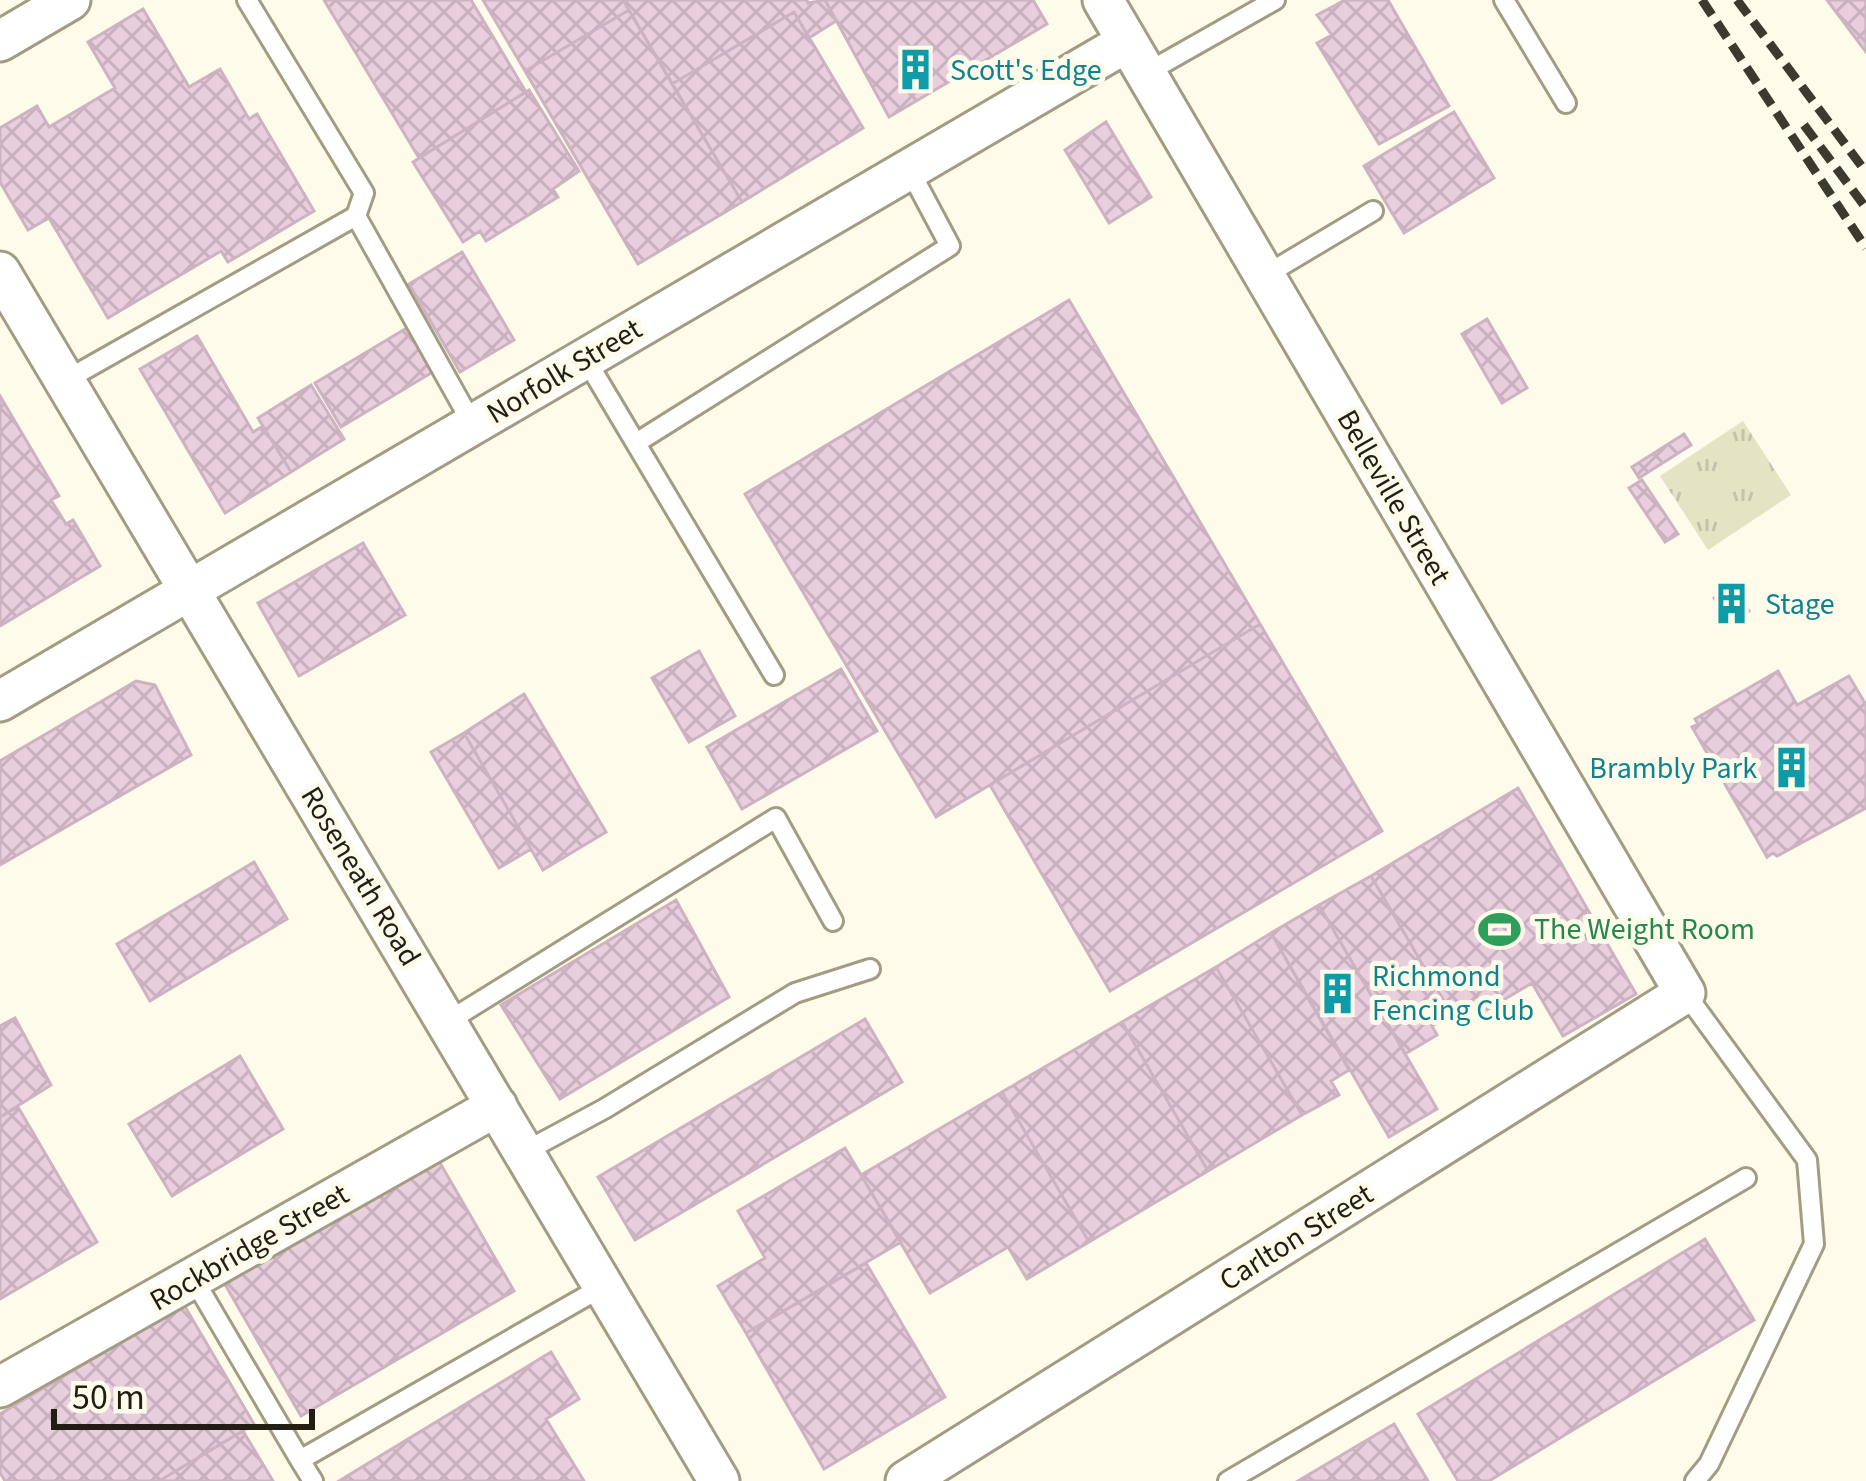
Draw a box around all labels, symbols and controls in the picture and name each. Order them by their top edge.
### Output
building icon: Scott's Edge [893,47,939,93]
place label: Scott's Edge [950,49,1102,92]
street label: Norfolk Street [478,308,650,435]
street label: Belleville Street [1326,402,1461,593]
building icon: Stage [1708,581,1754,627]
place label: Stage [1765,583,1835,626]
building icon: Brambly Park [1768,745,1814,791]
place label: Brambly Park [1589,747,1757,790]
street label: Roseneath Road [290,778,431,974]
sports icon: The Weight Room [1477,906,1523,952]
place label: The Weight Room [1534,908,1755,951]
place label: Richmond Fencing Club [1372,955,1534,1032]
building icon: Richmond Fencing Club [1315,970,1361,1016]
street label: Rockbridge Street [142,1173,357,1322]
street label: Carlton Street [1211,1173,1381,1302]
scale bar [54,1355,312,1429]
text: 50 m [72,1372,145,1423]

